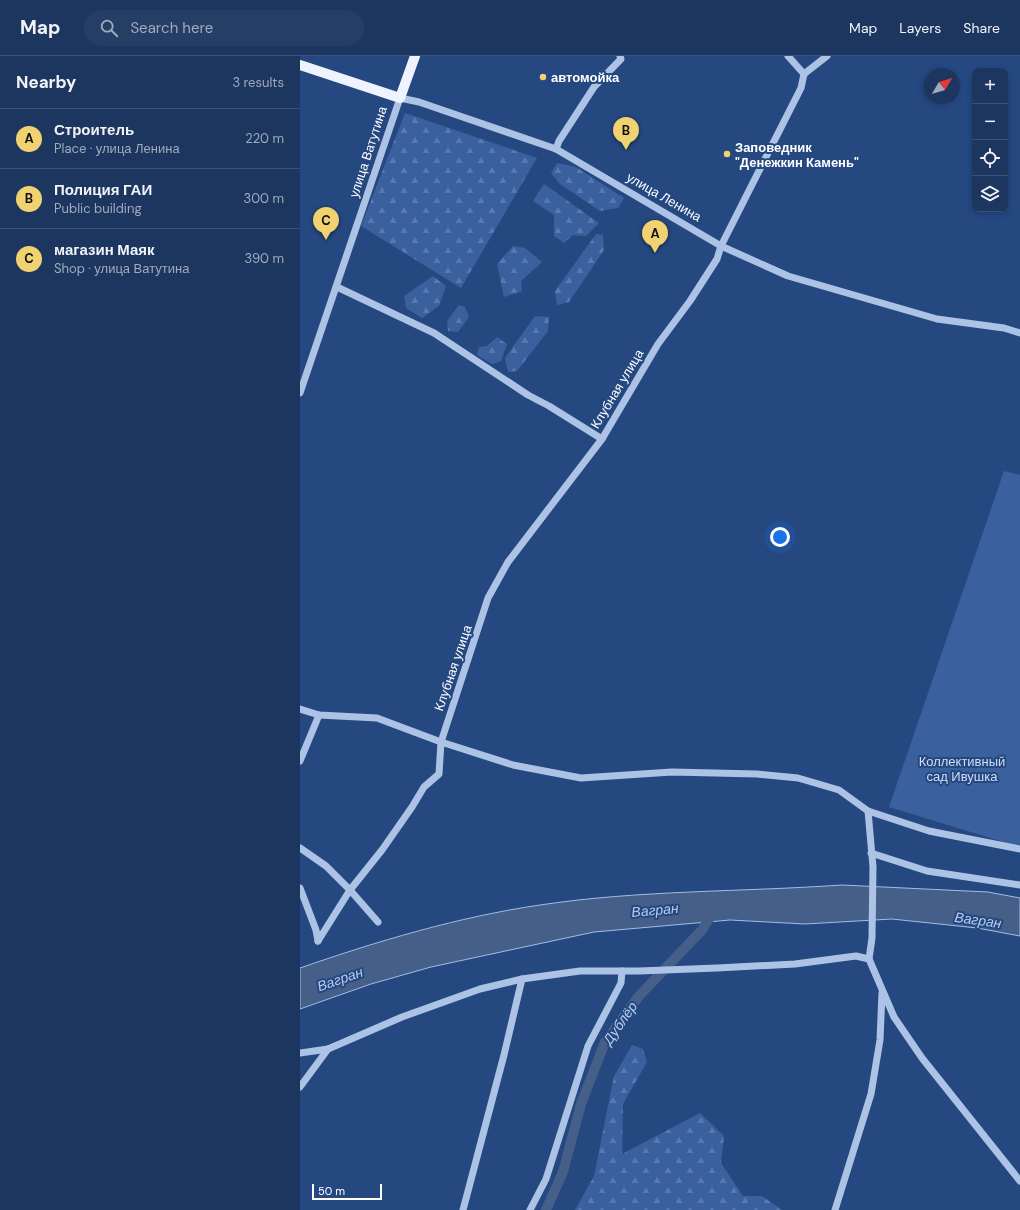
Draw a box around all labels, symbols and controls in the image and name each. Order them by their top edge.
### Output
search box [84,10,364,46]
text: Map [20,15,60,40]
icon: search [98,17,120,39]
text: Search here [130,18,213,38]
text: Map [849,19,877,37]
text: Layers [899,19,941,37]
text: Share [963,19,1000,37]
north arrow [924,68,960,104]
map controls [972,68,1008,212]
button: + [972,68,1008,104]
place label: автомойка [551,69,620,86]
text: Nearby [16,71,76,93]
marker: автомойка [538,72,548,82]
text: 3 results [232,74,284,91]
street label: улица Ватутина [345,103,391,200]
button: − [972,104,1008,140]
pin: B [613,117,639,150]
text: Строитель [54,120,134,140]
text: A [24,130,34,147]
text: 220 m [245,130,284,147]
place label: Заповедник "Денежкин Камень" [735,139,859,171]
text: Place · улица Ленина [54,140,180,157]
button: locate [972,140,1008,176]
marker: Заповедник "Денежкин Камень" [722,149,732,159]
street label: улица Ленина [623,169,705,226]
button: layers [972,176,1008,212]
text: Полиция ГАИ [54,180,152,200]
text: B [25,190,33,207]
text: 300 m [243,190,284,207]
text: Public building [54,200,142,217]
pin: C [313,207,339,240]
pin: A [642,220,668,253]
text: магазин Маяк [54,240,155,260]
text: C [24,250,34,267]
text: 390 m [245,250,284,267]
text: Shop · улица Ватутина [54,260,189,277]
street label: Клубная улица [587,345,648,432]
your location [770,527,790,547]
street label: Клубная улица [430,622,476,713]
park label: Коллективный сад Ивушка [919,753,1005,785]
water label: Вагран [631,899,680,921]
water label: Вагран [953,908,1003,932]
water label: Вагран [315,963,366,995]
water label: Дублёр [598,998,641,1050]
scale bar [312,1182,382,1201]
text: 50 m [318,1184,345,1198]

